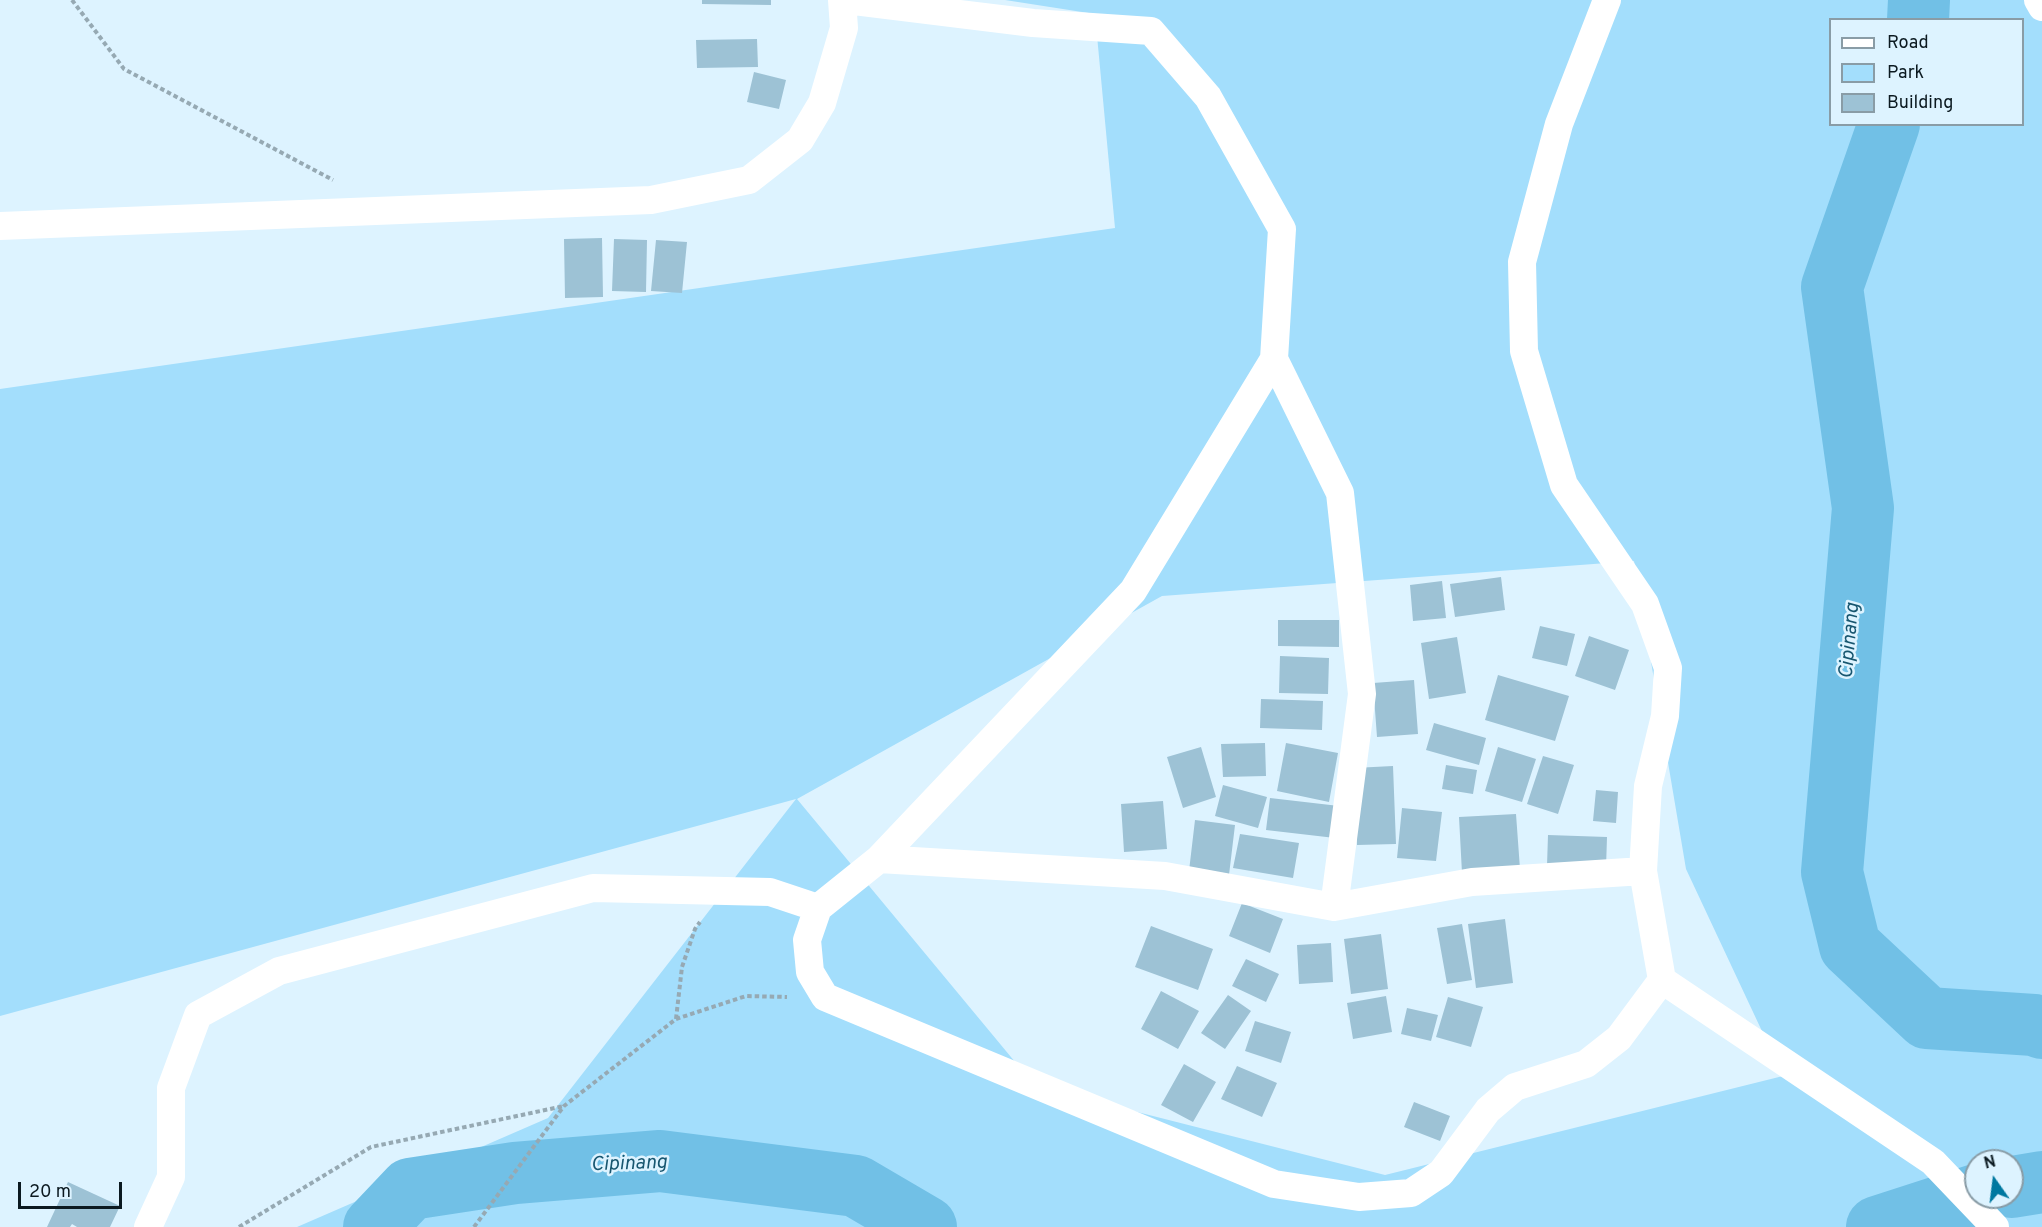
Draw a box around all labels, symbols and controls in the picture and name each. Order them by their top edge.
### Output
legend [1829,18,2024,126]
text: Road [1887,32,1929,55]
text: Park [1887,62,1924,85]
text: Building [1887,92,1953,115]
water label: Cipinang [1836,602,1866,680]
north arrow [1964,1149,2024,1209]
water label: Cipinang [591,1152,667,1178]
text: N [1982,1152,1998,1175]
scale bar [21,1170,124,1208]
text: 20 m [29,1181,71,1204]

